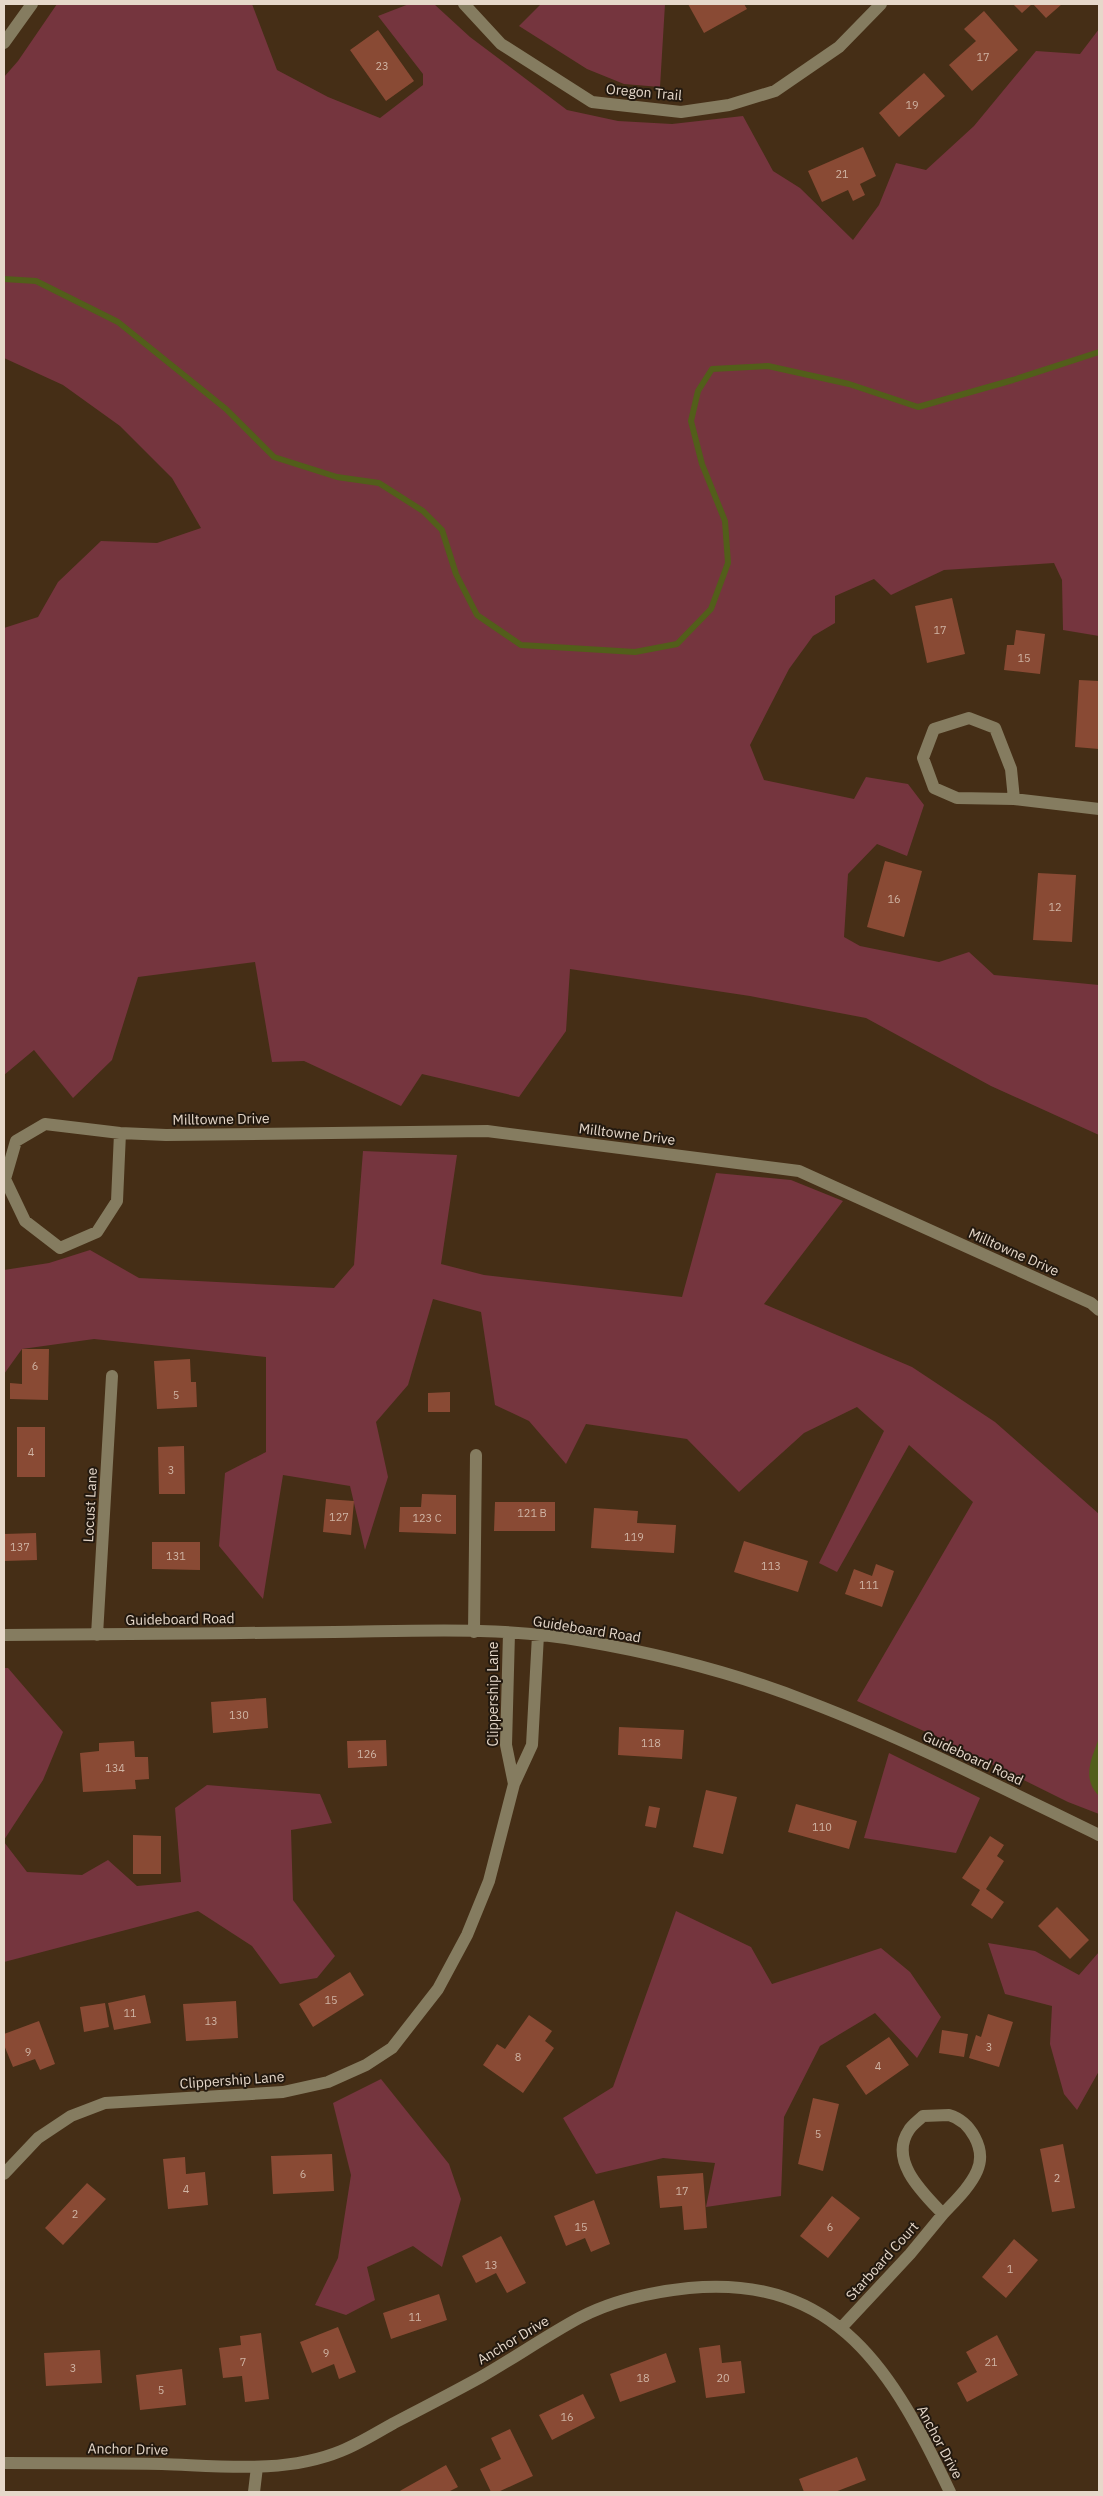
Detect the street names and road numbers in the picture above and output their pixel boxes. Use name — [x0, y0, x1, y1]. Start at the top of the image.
street label: Oregon Trail — [605, 80, 683, 104]
street label: Milltowne Drive — [172, 1109, 270, 1129]
street label: Milltowne Drive — [578, 1119, 677, 1149]
street label: Milltowne Drive — [966, 1224, 1062, 1280]
street label: Locust Lane — [79, 1467, 101, 1543]
street label: Guideboard Road — [125, 1609, 235, 1629]
street label: Guideboard Road — [532, 1612, 642, 1646]
street label: Clippership Lane — [484, 1641, 502, 1746]
street label: Guideboard Road — [920, 1727, 1026, 1789]
street label: Clippership Lane — [179, 2067, 285, 2093]
street label: Starboard Court — [842, 2218, 922, 2304]
street label: Anchor Drive — [474, 2311, 552, 2368]
street label: Anchor Drive — [913, 2402, 967, 2482]
street label: Anchor Drive — [87, 2439, 169, 2459]

